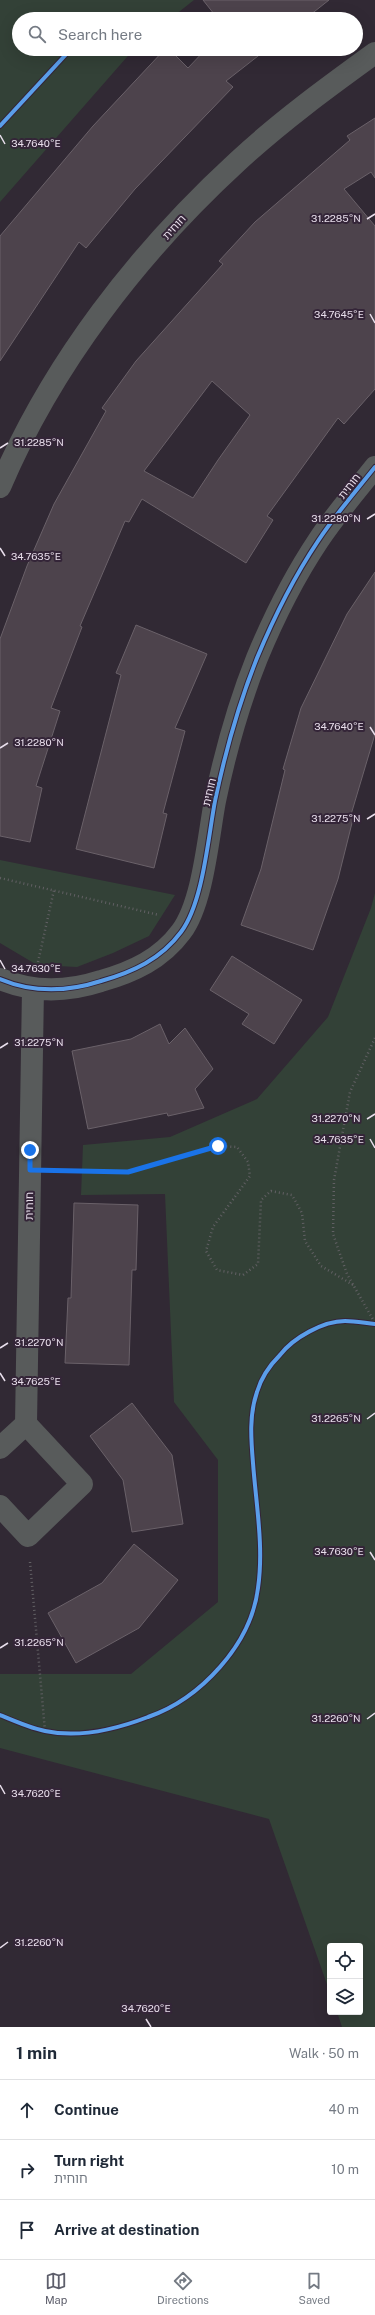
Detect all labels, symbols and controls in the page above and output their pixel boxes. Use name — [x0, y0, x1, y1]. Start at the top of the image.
search box — [12, 12, 363, 56]
icon: search — [26, 23, 48, 45]
text: Search here — [58, 26, 142, 43]
text: 34.7640°E — [11, 137, 61, 149]
street label: חוחית — [160, 212, 188, 242]
text: 31.2285°N — [311, 212, 361, 224]
text: 34.7645°E — [314, 308, 364, 320]
text: 31.2285°N — [14, 436, 64, 448]
street label: חוחית — [336, 471, 362, 501]
text: 31.2280°N — [311, 512, 361, 524]
text: 34.7635°E — [11, 550, 61, 562]
text: 34.7640°E — [314, 720, 364, 732]
text: 31.2280°N — [14, 736, 64, 748]
street label: חוחית — [200, 777, 218, 807]
text: 31.2275°N — [311, 812, 361, 824]
text: 34.7630°E — [11, 962, 61, 974]
text: 31.2275°N — [14, 1036, 64, 1048]
text: 31.2270°N — [312, 1112, 360, 1124]
text: 34.7635°E — [314, 1133, 364, 1145]
route start — [209, 1137, 227, 1155]
route end — [21, 1141, 39, 1159]
street label: חוחית — [23, 1192, 35, 1220]
text: 31.2270°N — [15, 1336, 63, 1348]
text: 34.7625°E — [11, 1375, 61, 1387]
text: 31.2265°N — [311, 1412, 361, 1424]
text: 34.7630°E — [314, 1545, 364, 1557]
text: 31.2265°N — [14, 1636, 64, 1648]
text: 31.2260°N — [311, 1712, 361, 1724]
text: 34.7620°E — [11, 1787, 61, 1799]
text: 31.2260°N — [14, 1936, 64, 1948]
map controls — [327, 1943, 363, 2015]
button: locate — [327, 1943, 363, 1979]
button: layers — [327, 1979, 363, 2015]
text: 34.7620°E — [121, 2002, 171, 2014]
text: 1 min — [16, 2043, 57, 2063]
text: Walk · 50 m — [289, 2046, 359, 2061]
icon: ahead — [16, 2099, 38, 2121]
text: Continue — [54, 2101, 119, 2118]
text: 40 m — [328, 2102, 359, 2117]
text: Turn right — [54, 2152, 124, 2169]
icon: right — [16, 2159, 38, 2181]
text: 10 m — [331, 2162, 359, 2177]
text: חוחית — [54, 2171, 88, 2186]
icon: arrive — [16, 2219, 38, 2241]
text: Arrive at destination — [54, 2221, 199, 2238]
tab: Map — [45, 2270, 67, 2306]
tab: Directions — [157, 2270, 209, 2306]
tab: Saved — [299, 2270, 330, 2306]

